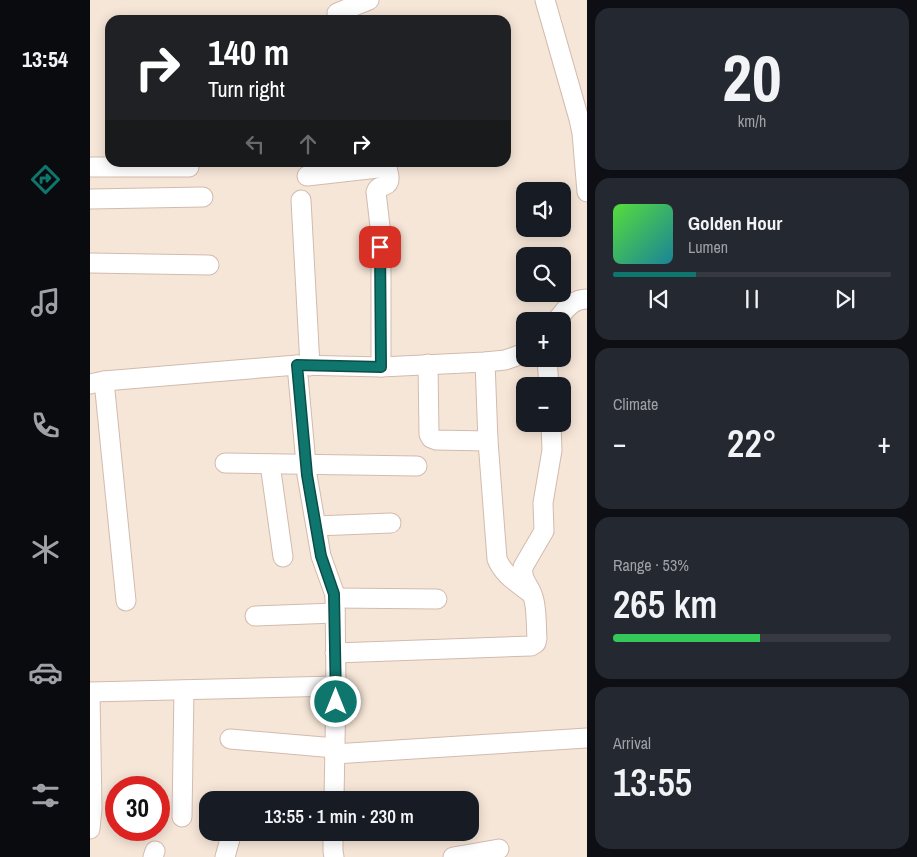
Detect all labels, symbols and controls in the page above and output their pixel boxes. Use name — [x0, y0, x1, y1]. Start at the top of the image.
text: 140 m — [208, 29, 289, 76]
text: 20 — [722, 34, 782, 121]
icon: right — [125, 35, 190, 100]
text: 13:54 — [22, 44, 68, 74]
text: Turn right — [208, 74, 285, 104]
text: km/h — [738, 110, 766, 132]
icon: left — [241, 130, 269, 158]
icon: ahead — [294, 130, 322, 158]
icon: right — [347, 130, 375, 158]
icon: directions — [28, 162, 63, 197]
map controls — [516, 182, 571, 432]
button: sound — [516, 182, 571, 237]
text: Golden Hour — [688, 210, 782, 236]
pin — [359, 226, 401, 268]
icon: arrive — [366, 233, 394, 261]
text: Lumen — [688, 236, 728, 258]
button: search — [516, 247, 571, 302]
icon: music — [28, 285, 63, 320]
icon: previous — [645, 285, 673, 313]
icon: pause — [738, 285, 766, 313]
icon: next — [831, 285, 859, 313]
button: + — [516, 312, 571, 367]
button: − — [516, 377, 571, 432]
text: Climate — [613, 393, 658, 415]
icon: phone — [28, 408, 63, 443]
text: 22° — [727, 418, 777, 469]
text: − — [613, 424, 626, 462]
text: + — [878, 424, 891, 462]
icon: climate — [28, 532, 63, 567]
text: Range · 53% — [613, 554, 689, 576]
text: 265 km — [613, 579, 717, 630]
icon: car — [28, 655, 63, 690]
position arrow — [309, 675, 361, 727]
text: Arrival — [613, 732, 651, 754]
text: 13:55 — [613, 757, 692, 808]
speed limit sign: 30 — [105, 776, 170, 841]
icon: filters — [28, 778, 63, 813]
text: 13:55 · 1 min · 230 m — [264, 803, 414, 829]

